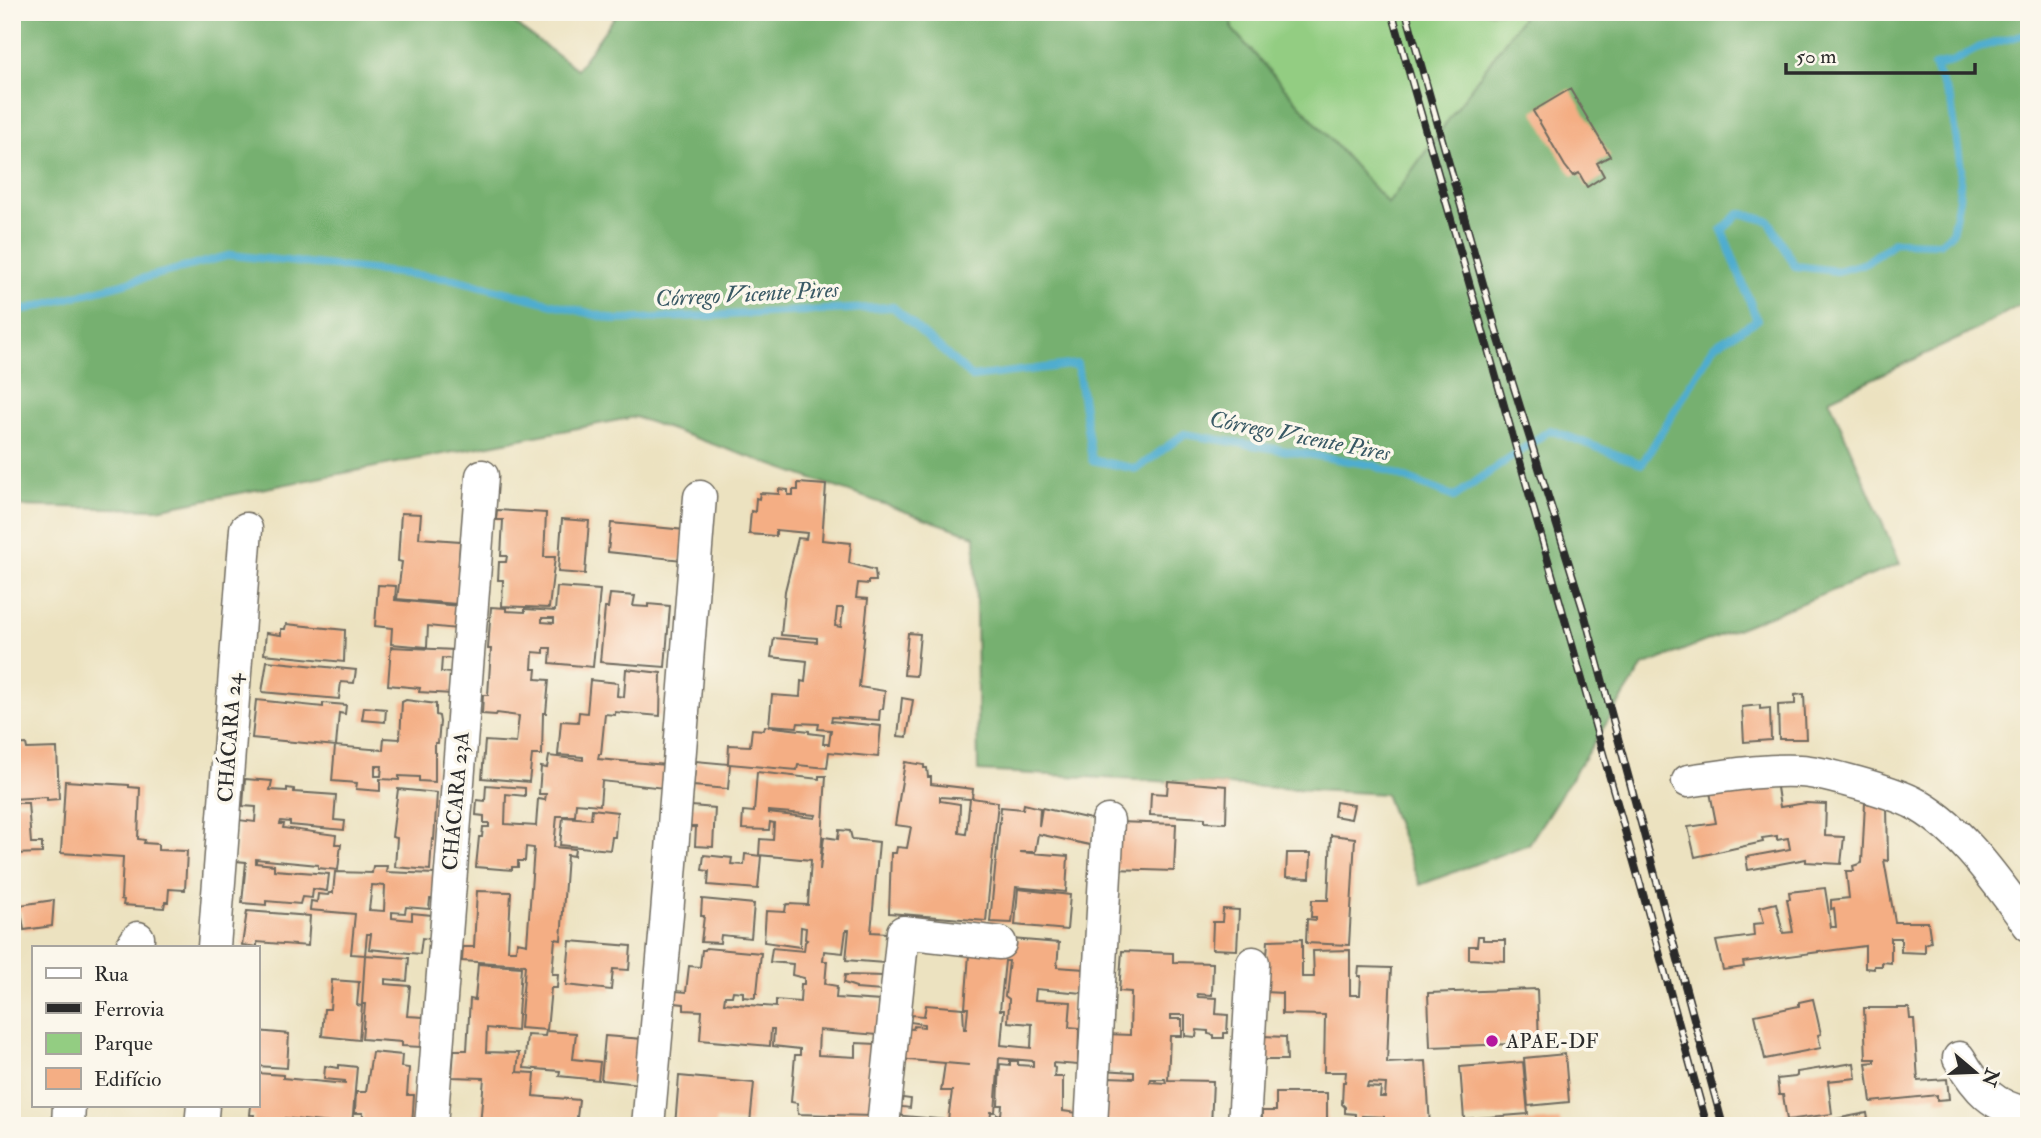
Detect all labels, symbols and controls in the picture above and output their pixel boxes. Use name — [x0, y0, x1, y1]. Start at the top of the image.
scale bar — [1786, 32, 1974, 76]
text: 50 m — [1796, 43, 1837, 70]
water label: Córrego Vicente Pires — [655, 275, 840, 313]
water label: Córrego Vicente Pires — [1207, 404, 1393, 468]
street label: CHÁCARA 24 — [212, 671, 248, 803]
street label: CHÁCARA 23A — [436, 730, 476, 872]
legend — [32, 946, 259, 1106]
text: Rua — [94, 961, 129, 988]
text: Ferrovia — [94, 996, 165, 1023]
place label: APAE-DF — [1505, 1028, 1598, 1055]
text: Parque — [94, 1030, 153, 1057]
marker: APAE-DF — [1484, 1033, 1500, 1049]
north arrow — [1940, 1036, 2010, 1106]
text: N — [1976, 1064, 2005, 1090]
text: Edifício — [94, 1066, 161, 1093]

